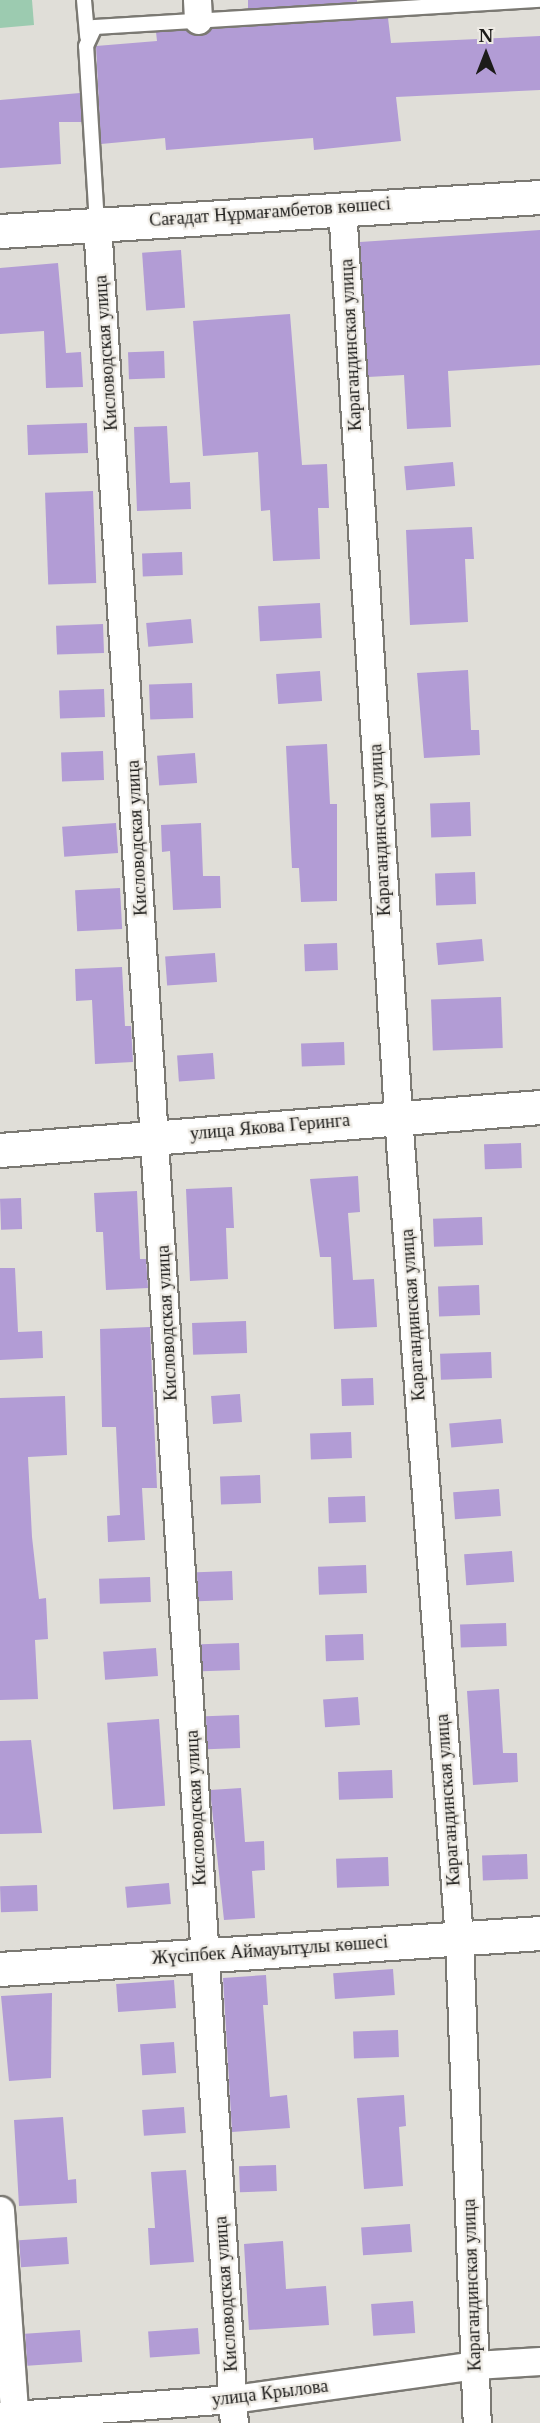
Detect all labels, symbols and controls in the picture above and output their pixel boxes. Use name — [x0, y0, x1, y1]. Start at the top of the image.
north arrow — [456, 24, 516, 84]
text: N — [478, 26, 494, 46]
street label: Сағадат Нұрмағамбетов көшесі — [149, 193, 391, 231]
street label: Карагандинская улица — [336, 258, 366, 432]
street label: Кисловодская улица — [90, 274, 122, 432]
street label: Карагандинская улица — [365, 743, 395, 917]
street label: Кисловодская улица — [122, 760, 152, 916]
street label: улица Якова Геринга — [189, 1109, 351, 1145]
street label: Карагандинская улица — [396, 1228, 430, 1402]
street label: Кисловодская улица — [152, 1245, 182, 1401]
street label: Карагандинская улица — [431, 1713, 465, 1887]
street label: Кисловодская улица — [181, 1730, 211, 1886]
street label: Жүсіпбек Аймауытұлы көшесі — [151, 1931, 389, 1969]
street label: Карагандинская улица — [458, 2198, 486, 2372]
street label: Кисловодская улица — [210, 2215, 242, 2373]
street label: улица Крылова — [211, 2375, 329, 2411]

